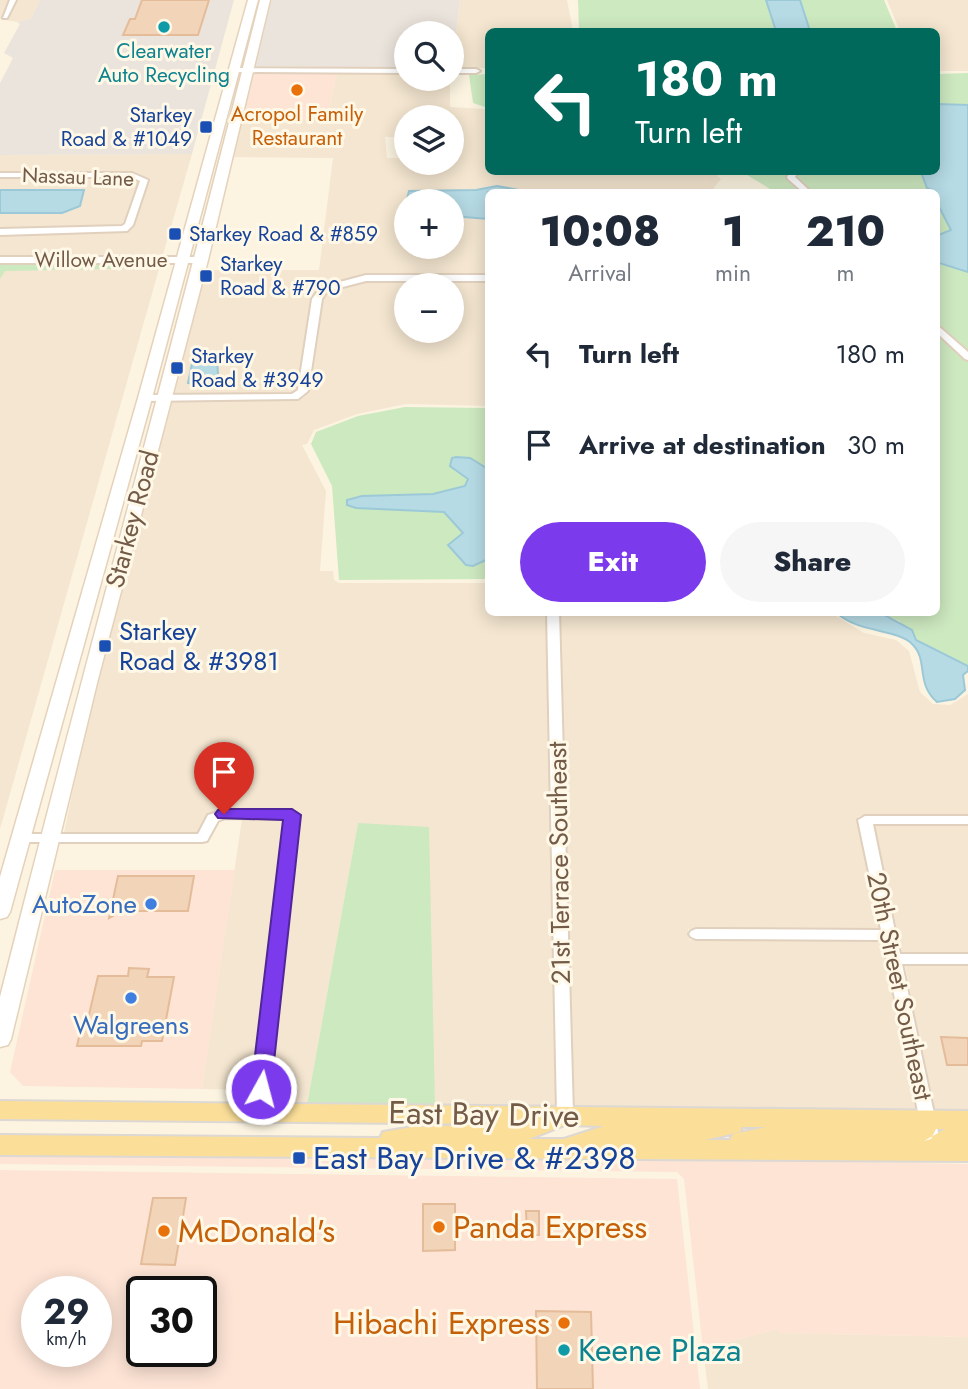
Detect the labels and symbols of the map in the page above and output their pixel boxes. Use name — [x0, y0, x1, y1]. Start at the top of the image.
marker: Clearwater Auto Recycling — [156, 19, 172, 35]
place label: Clearwater Auto Recycling — [98, 36, 230, 90]
marker: Acropol Family Restaurant — [289, 82, 305, 98]
place label: Acropol Family Restaurant — [231, 99, 364, 153]
place label: Starkey Road & #1049 — [61, 100, 193, 154]
marker: Starkey Road & #1049 — [198, 119, 214, 135]
street label: Nassau Lane — [21, 160, 135, 194]
place label: Starkey Road & #859 — [189, 219, 378, 249]
marker: Starkey Road & #859 — [167, 226, 183, 242]
street label: Willow Avenue — [34, 245, 168, 275]
place label: Starkey Road & #790 — [220, 249, 341, 303]
marker: Starkey Road & #790 — [198, 268, 214, 284]
place label: Starkey Road & #3949 — [191, 341, 324, 395]
marker: Starkey Road & #3949 — [169, 360, 185, 376]
street label: Starkey Road — [95, 446, 169, 592]
place label: Starkey Road & #3981 — [119, 612, 279, 680]
marker: Starkey Road & #3981 — [97, 638, 113, 654]
street label: 21st Terrace Southeast — [538, 741, 580, 985]
pin — [194, 742, 254, 814]
street label: 20th Street Southeast — [857, 868, 943, 1104]
place label: AutoZone — [32, 885, 137, 923]
marker: AutoZone — [143, 896, 159, 912]
marker: Walgreens — [123, 990, 139, 1006]
place label: Walgreens — [73, 1006, 189, 1044]
position arrow — [224, 1052, 298, 1126]
street label: East Bay Drive — [388, 1089, 580, 1139]
place label: East Bay Drive & #2398 — [313, 1135, 636, 1181]
marker: East Bay Drive & #2398 — [291, 1150, 307, 1166]
place label: Panda Express — [453, 1204, 647, 1250]
place label: McDonald's — [178, 1208, 335, 1254]
marker: Panda Express — [431, 1219, 447, 1235]
marker: McDonald's — [156, 1223, 172, 1239]
speed limit sign: 30 — [126, 1276, 217, 1367]
place label: Hibachi Express — [333, 1300, 550, 1346]
marker: Hibachi Express — [556, 1315, 572, 1331]
place label: Keene Plaza — [578, 1327, 741, 1373]
marker: Keene Plaza — [556, 1342, 572, 1358]

